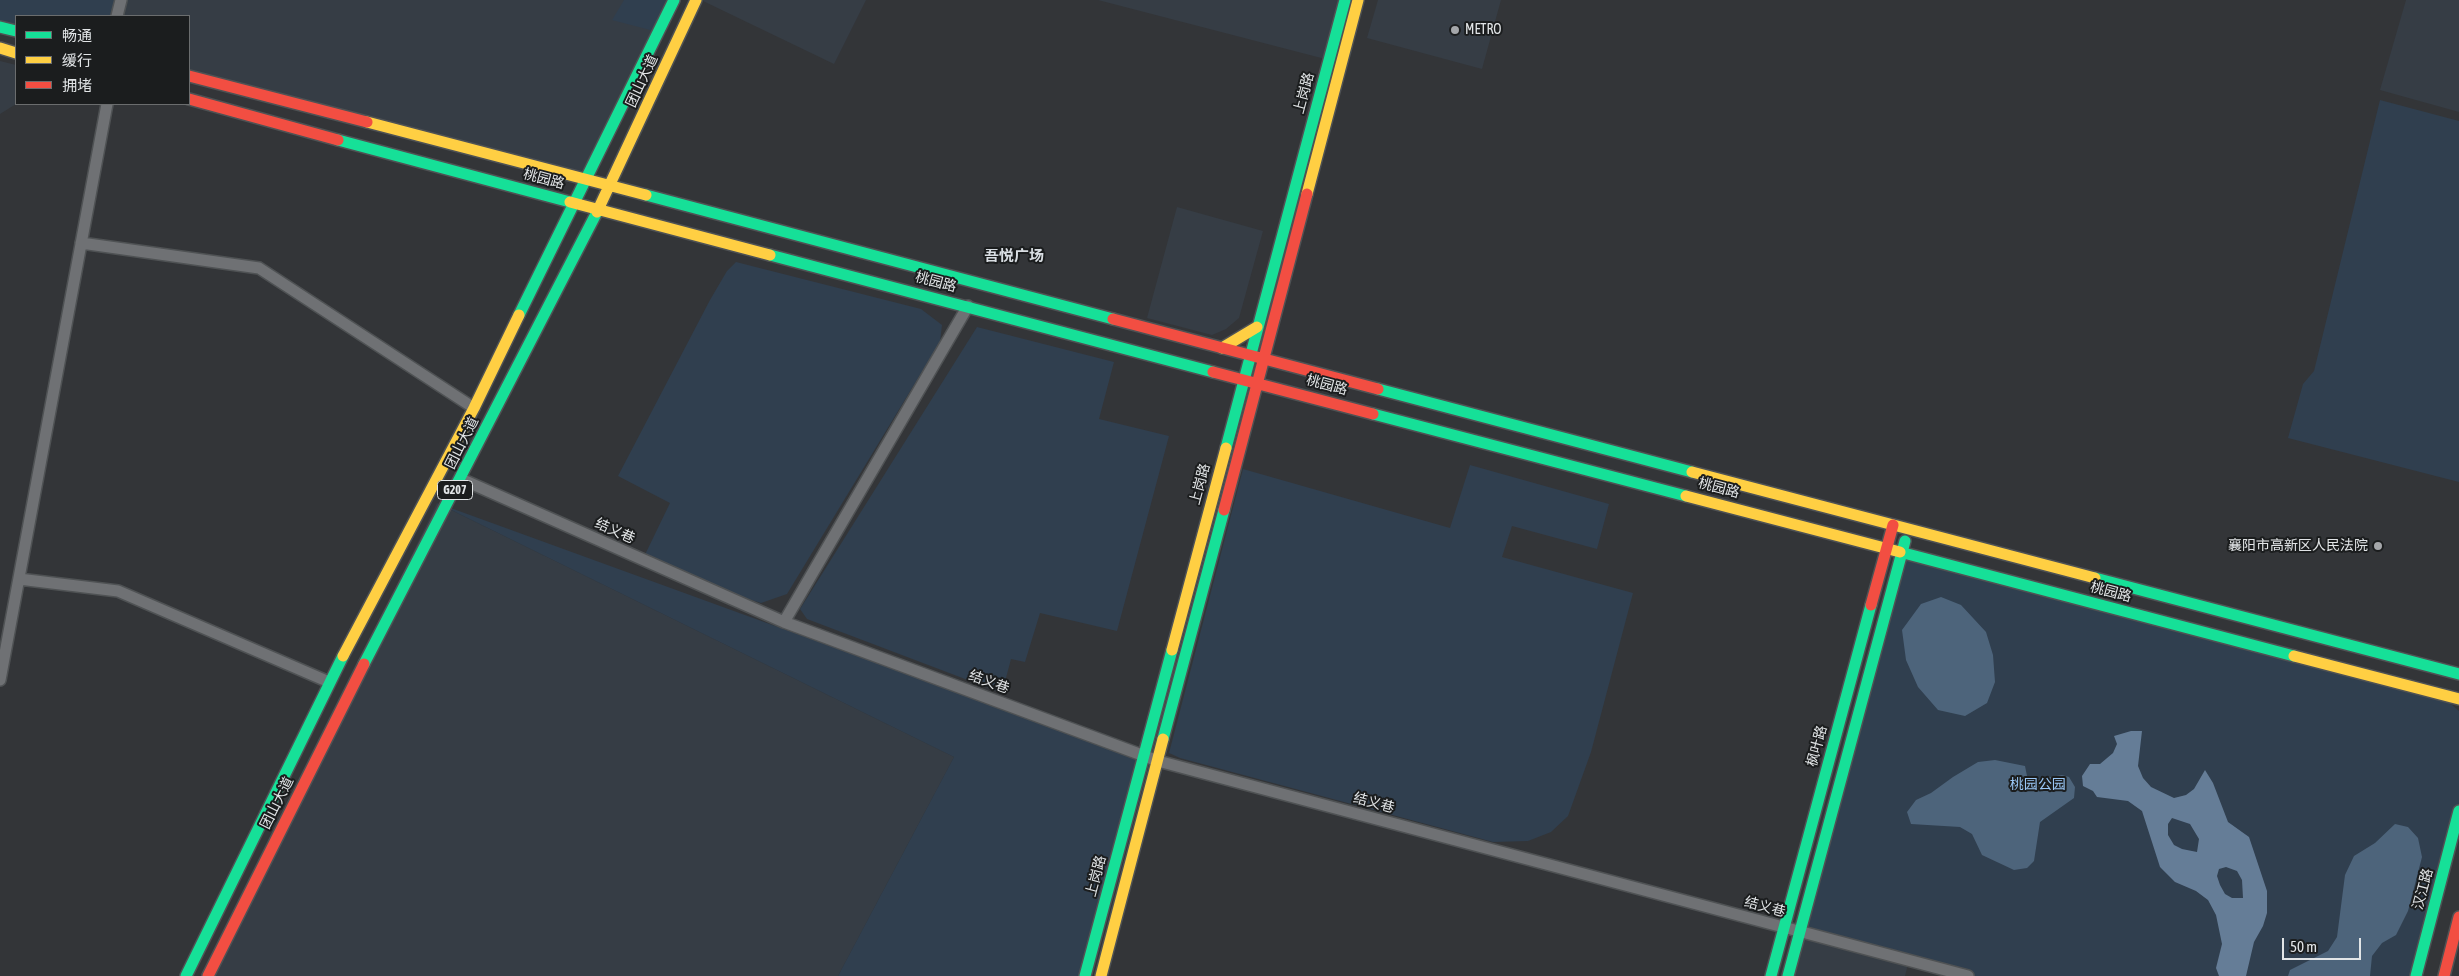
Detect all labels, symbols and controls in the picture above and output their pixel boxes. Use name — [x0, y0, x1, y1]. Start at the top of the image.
legend — [15, 15, 190, 105]
place label: METRO — [1465, 22, 1502, 38]
marker: METRO — [1449, 24, 1461, 36]
text: 畅通 — [62, 27, 92, 44]
text: 缓行 — [62, 52, 92, 69]
street label: 团山大道 — [623, 52, 661, 110]
street label: 上岗路 — [1290, 71, 1318, 115]
text: 拥堵 — [62, 77, 92, 94]
street label: 桃园路 — [522, 165, 566, 193]
district label: 吾悦广场 — [984, 247, 1044, 265]
street label: 桃园路 — [914, 268, 958, 296]
street label: 桃园路 — [1305, 371, 1349, 399]
street label: 团山大道 — [442, 414, 482, 472]
street label: 上岗路 — [1186, 462, 1214, 506]
street label: 桃园路 — [1697, 474, 1741, 502]
road number: G207 — [438, 480, 472, 500]
street label: 结义巷 — [592, 515, 638, 547]
place label: 襄阳市高新区人民法院 — [2228, 538, 2368, 554]
marker: 襄阳市高新区人民法院 — [2372, 540, 2384, 552]
street label: 桃园路 — [2089, 578, 2133, 606]
street label: 结义巷 — [966, 667, 1012, 697]
street label: 枫叶路 — [1803, 724, 1831, 768]
street label: 团山大道 — [257, 774, 297, 832]
park label: 桃园公园 — [2010, 777, 2066, 793]
street label: 结义巷 — [1352, 789, 1396, 817]
street label: 上岗路 — [1082, 854, 1110, 898]
street label: 汉江路 — [2409, 867, 2437, 911]
street label: 结义巷 — [1743, 893, 1787, 921]
scale bar — [2284, 928, 2363, 960]
text: 50 m — [2290, 938, 2317, 955]

